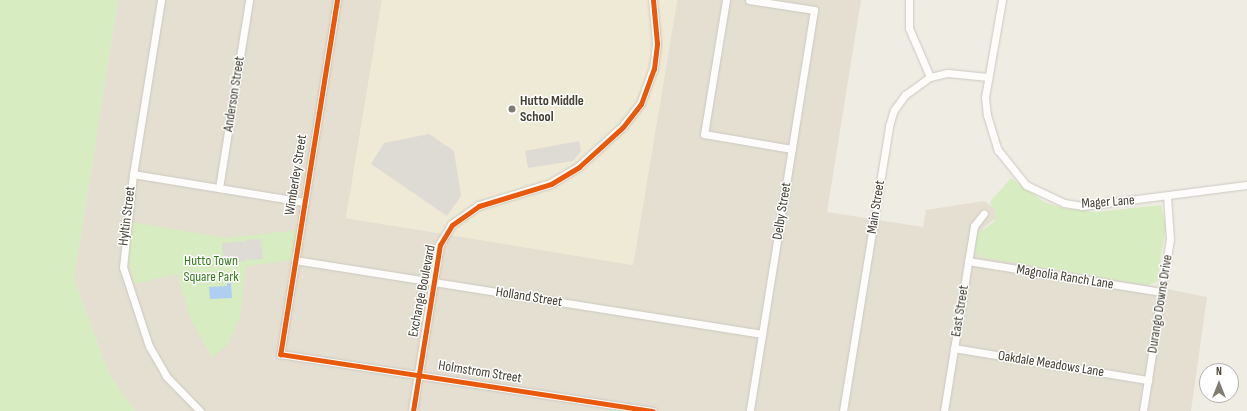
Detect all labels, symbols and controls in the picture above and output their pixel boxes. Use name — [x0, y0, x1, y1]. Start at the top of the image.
street label: Anderson Street — [220, 55, 248, 133]
place label: Hutto Middle School — [520, 93, 584, 126]
marker: Hutto Middle School — [507, 104, 517, 114]
street label: Wimberley Street — [281, 133, 311, 217]
street label: Main Street — [863, 179, 889, 235]
street label: Delby Street — [769, 181, 795, 241]
street label: Hyltin Street — [115, 185, 139, 247]
street label: Mager Lane — [1081, 192, 1135, 212]
street label: Exchange Boulevard — [405, 244, 439, 338]
park label: Hutto Town Square Park — [183, 253, 239, 286]
street label: Durango Downs Drive — [1144, 253, 1176, 355]
street label: Magnolia Ranch Lane — [1015, 261, 1115, 293]
street label: Holland Street — [495, 283, 563, 311]
street label: East Street — [948, 284, 972, 338]
street label: Oakdale Meadows Lane — [997, 347, 1105, 381]
street label: Holmstrom Street — [437, 357, 523, 387]
north arrow — [1199, 363, 1239, 403]
text: N — [1216, 365, 1222, 378]

